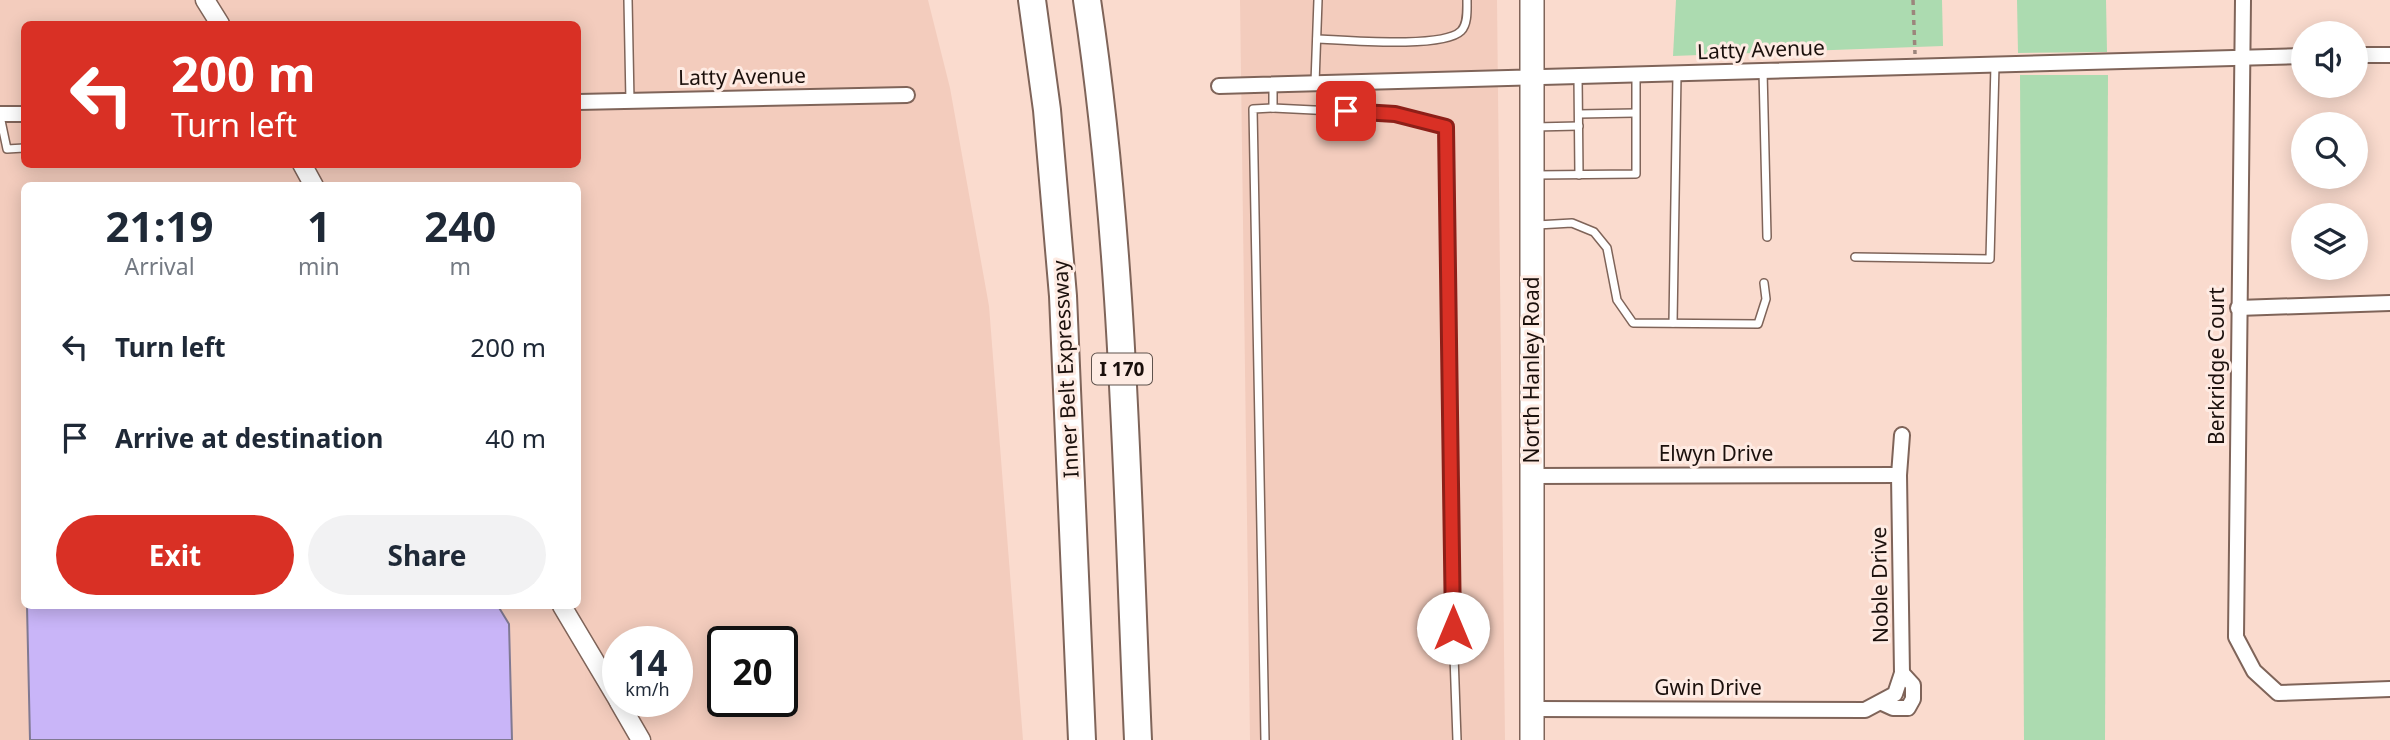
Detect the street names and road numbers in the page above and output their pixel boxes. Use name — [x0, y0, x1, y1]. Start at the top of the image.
street label: Latty Avenue — [1697, 33, 1825, 65]
street label: Latty Avenue — [678, 61, 806, 91]
street label: Inner Belt Expressway — [1045, 259, 1085, 479]
street label: North Hanley Road — [1517, 276, 1545, 464]
street label: Berkridge Court — [2202, 287, 2230, 445]
road number: I 170 — [1092, 354, 1152, 384]
street label: Elwyn Drive — [1659, 439, 1773, 467]
street label: Noble Drive — [1864, 527, 1894, 643]
street label: Gwin Drive — [1654, 673, 1762, 701]

